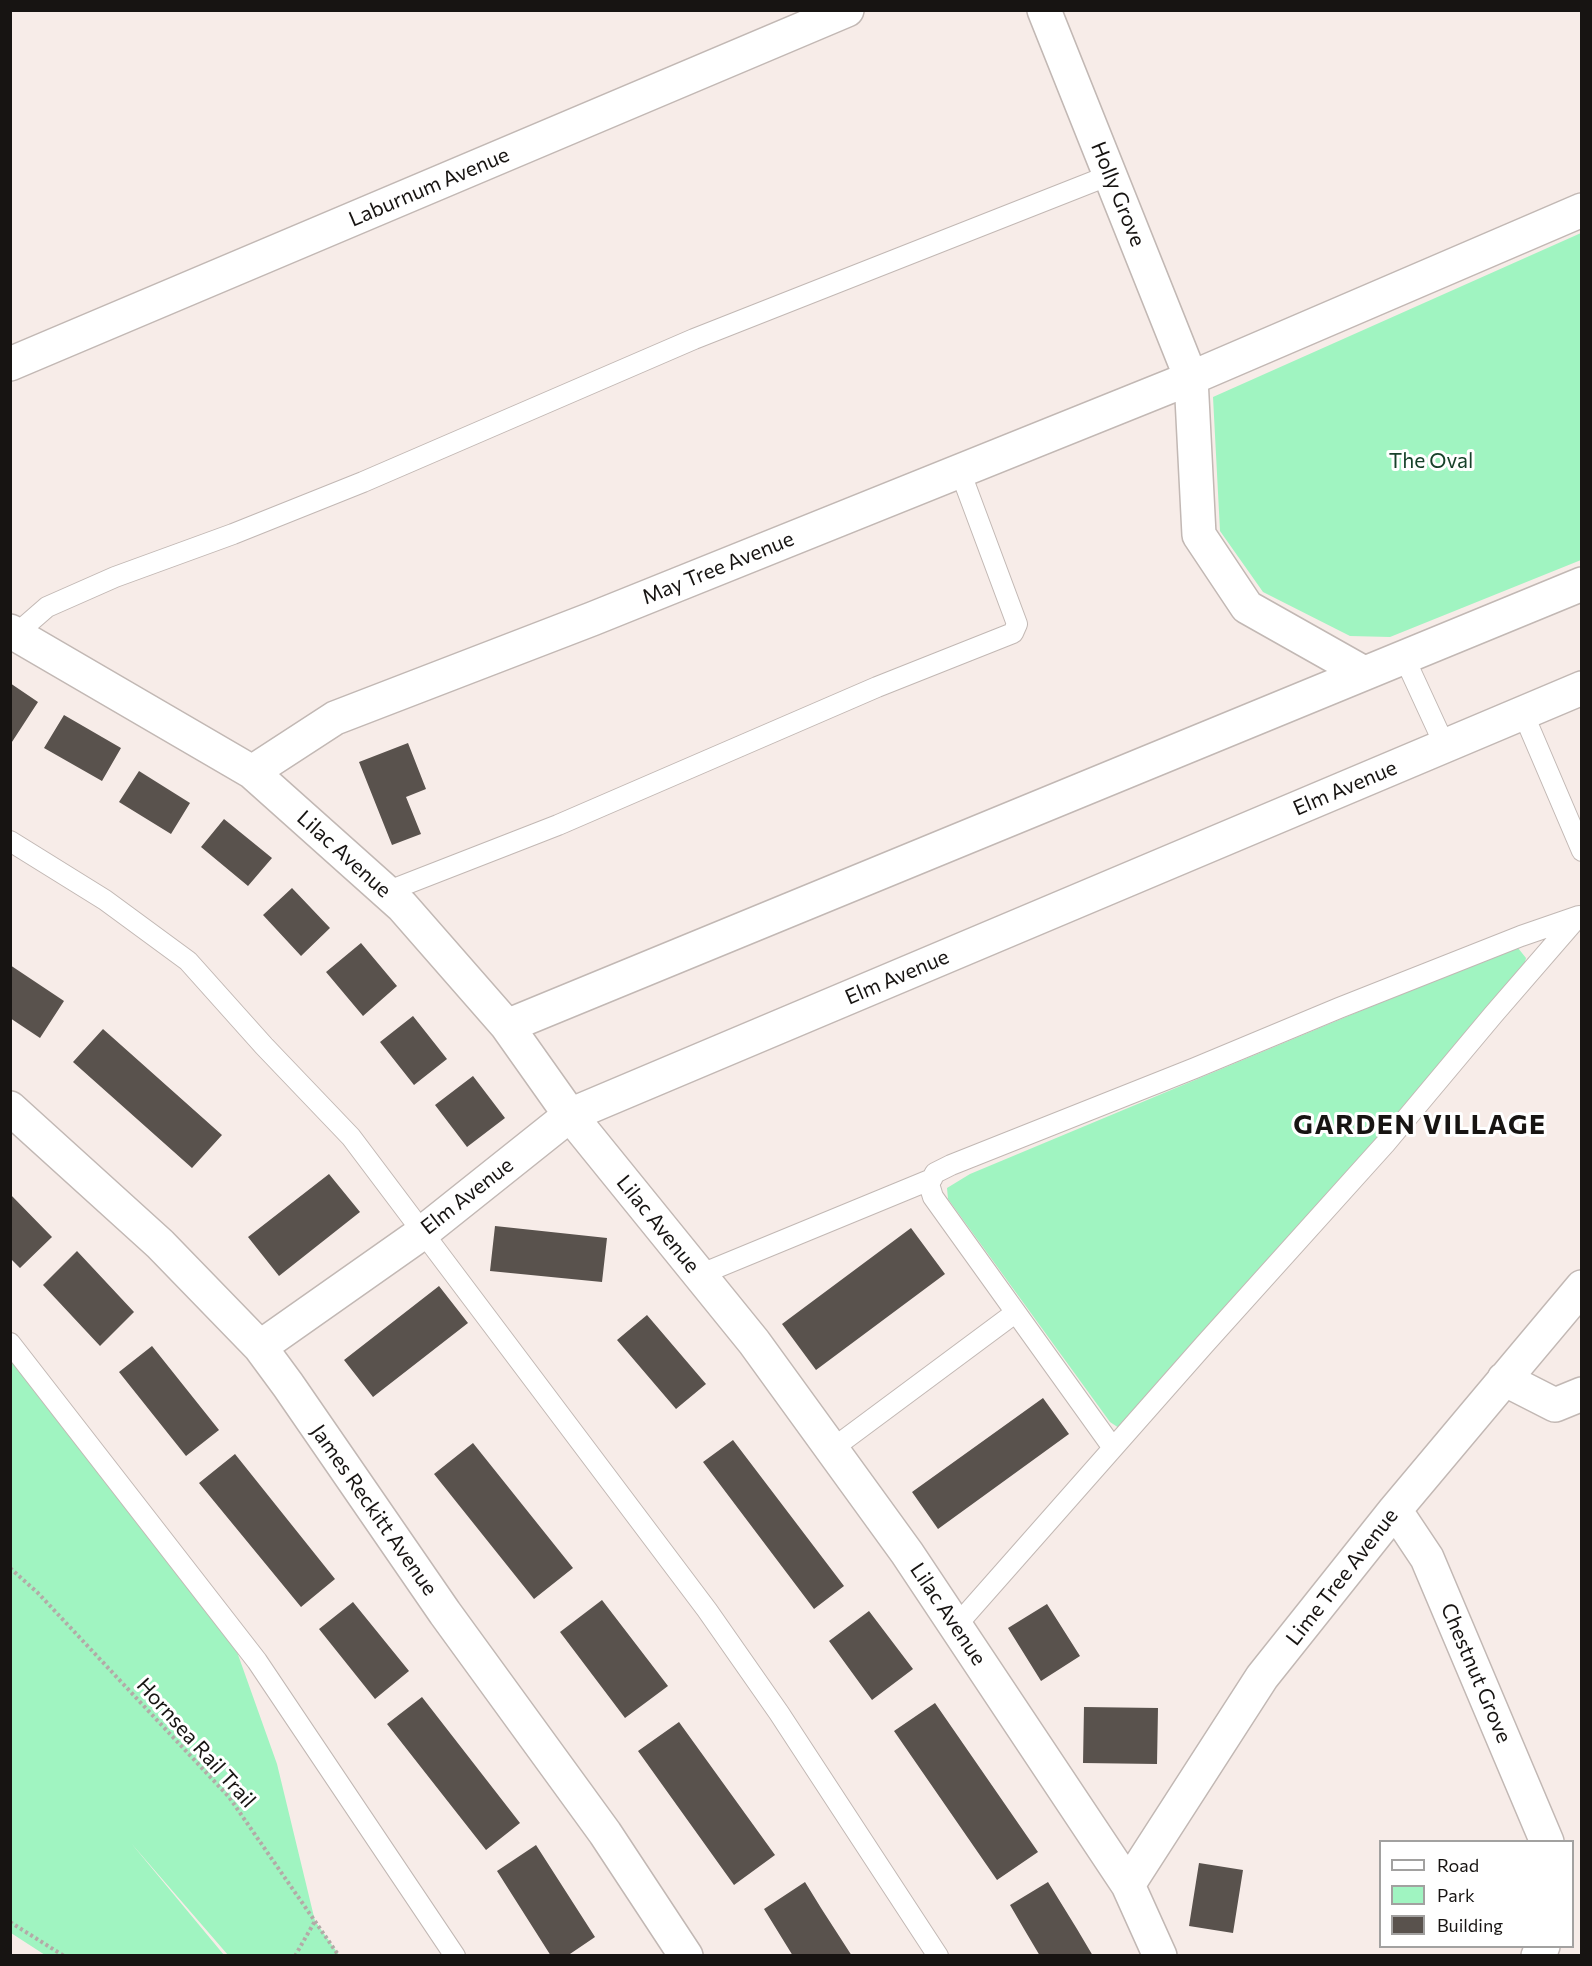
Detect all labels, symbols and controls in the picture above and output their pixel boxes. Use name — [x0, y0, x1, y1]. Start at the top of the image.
street label: Holly Grove — [1086, 138, 1150, 250]
street label: Laburnum Avenue — [345, 142, 513, 232]
park label: The Oval — [1389, 448, 1473, 474]
street label: May Tree Avenue — [638, 526, 798, 610]
street label: Elm Avenue — [1289, 755, 1401, 821]
street label: Lilac Avenue — [292, 805, 396, 903]
street label: Elm Avenue — [841, 944, 953, 1010]
district label: GARDEN VILLAGE — [1293, 1109, 1547, 1141]
street label: Elm Avenue — [416, 1152, 518, 1240]
street label: Lilac Avenue — [611, 1170, 705, 1278]
street label: James Reckitt Avenue — [305, 1420, 443, 1600]
street label: Lime Tree Avenue — [1281, 1504, 1403, 1650]
street label: Lilac Avenue — [905, 1558, 991, 1670]
street label: Chestnut Grove — [1435, 1599, 1517, 1747]
street label: Hornsea Rail Trail — [131, 1673, 261, 1813]
legend — [1379, 1840, 1574, 1948]
text: Road — [1437, 1854, 1479, 1876]
text: Park — [1437, 1884, 1475, 1906]
text: Building — [1437, 1914, 1503, 1936]

